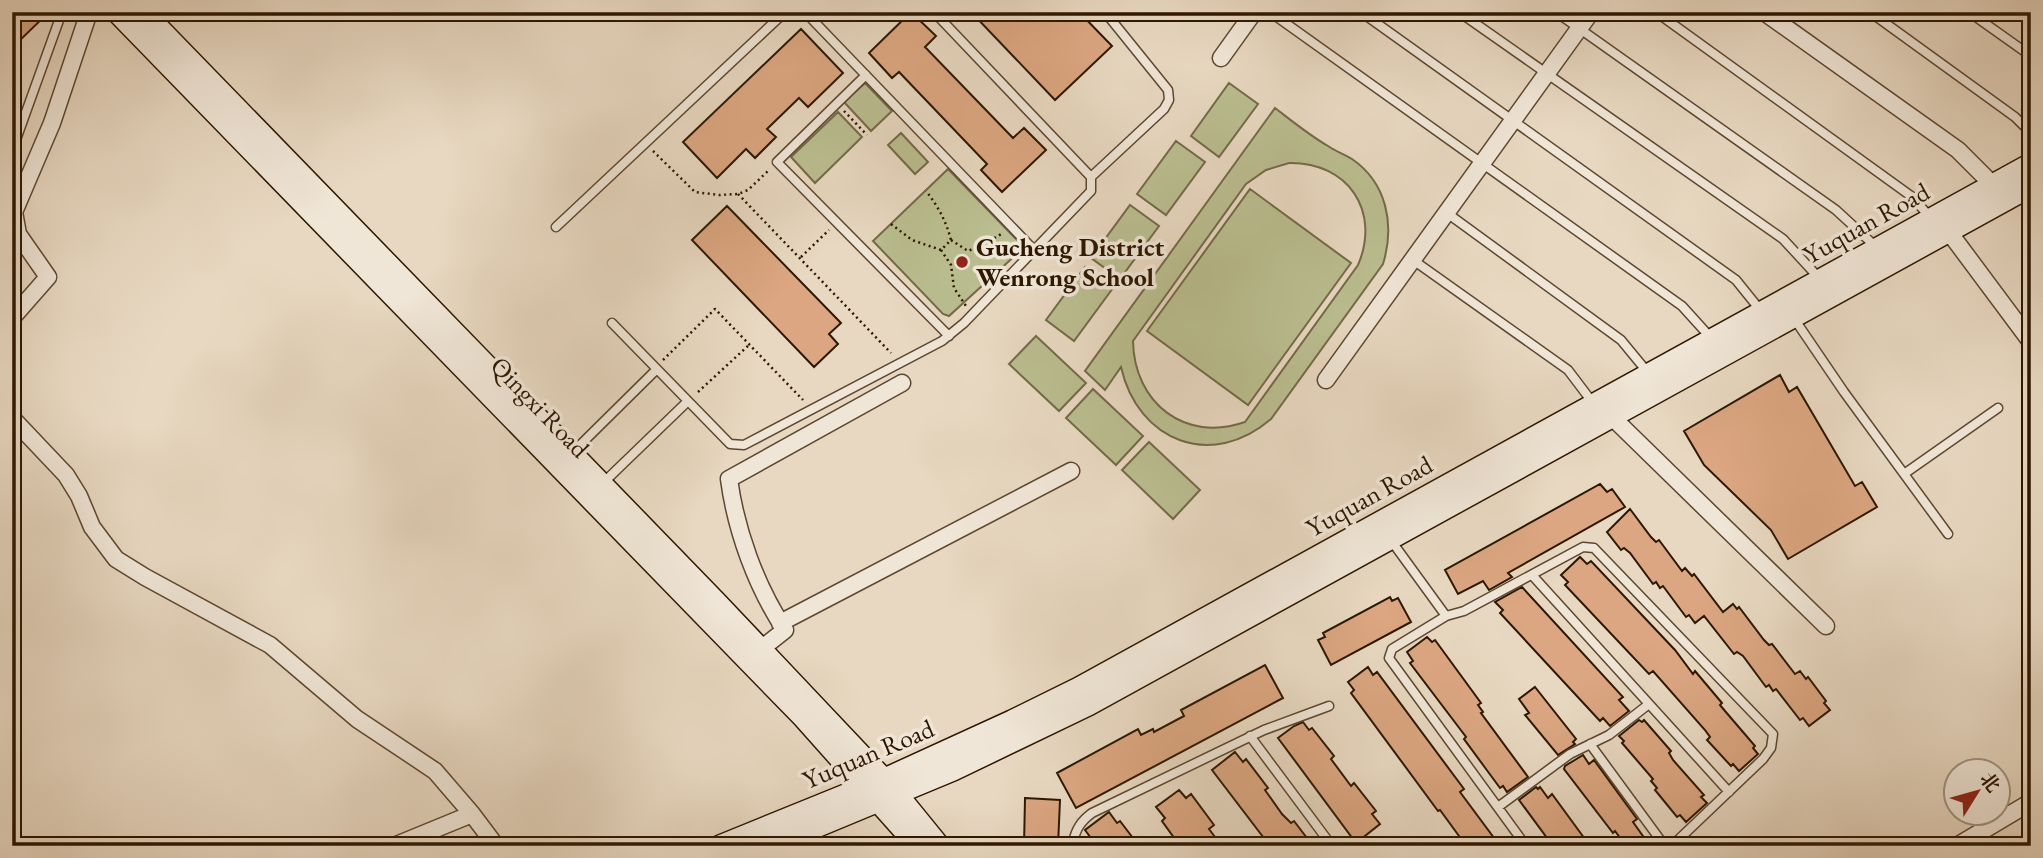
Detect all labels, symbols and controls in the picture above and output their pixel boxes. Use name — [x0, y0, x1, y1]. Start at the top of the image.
street label: Yuquan Road — [1797, 174, 1936, 272]
place label: Gucheng District Wenrong School — [976, 230, 1165, 294]
marker: Gucheng District Wenrong School — [954, 254, 970, 270]
street label: Qingxi Road — [483, 349, 597, 466]
street label: Yuquan Road — [1300, 447, 1439, 545]
street label: Yuquan Road — [797, 711, 940, 797]
north arrow — [1941, 756, 2011, 826]
text: 北 — [1974, 767, 2006, 797]

